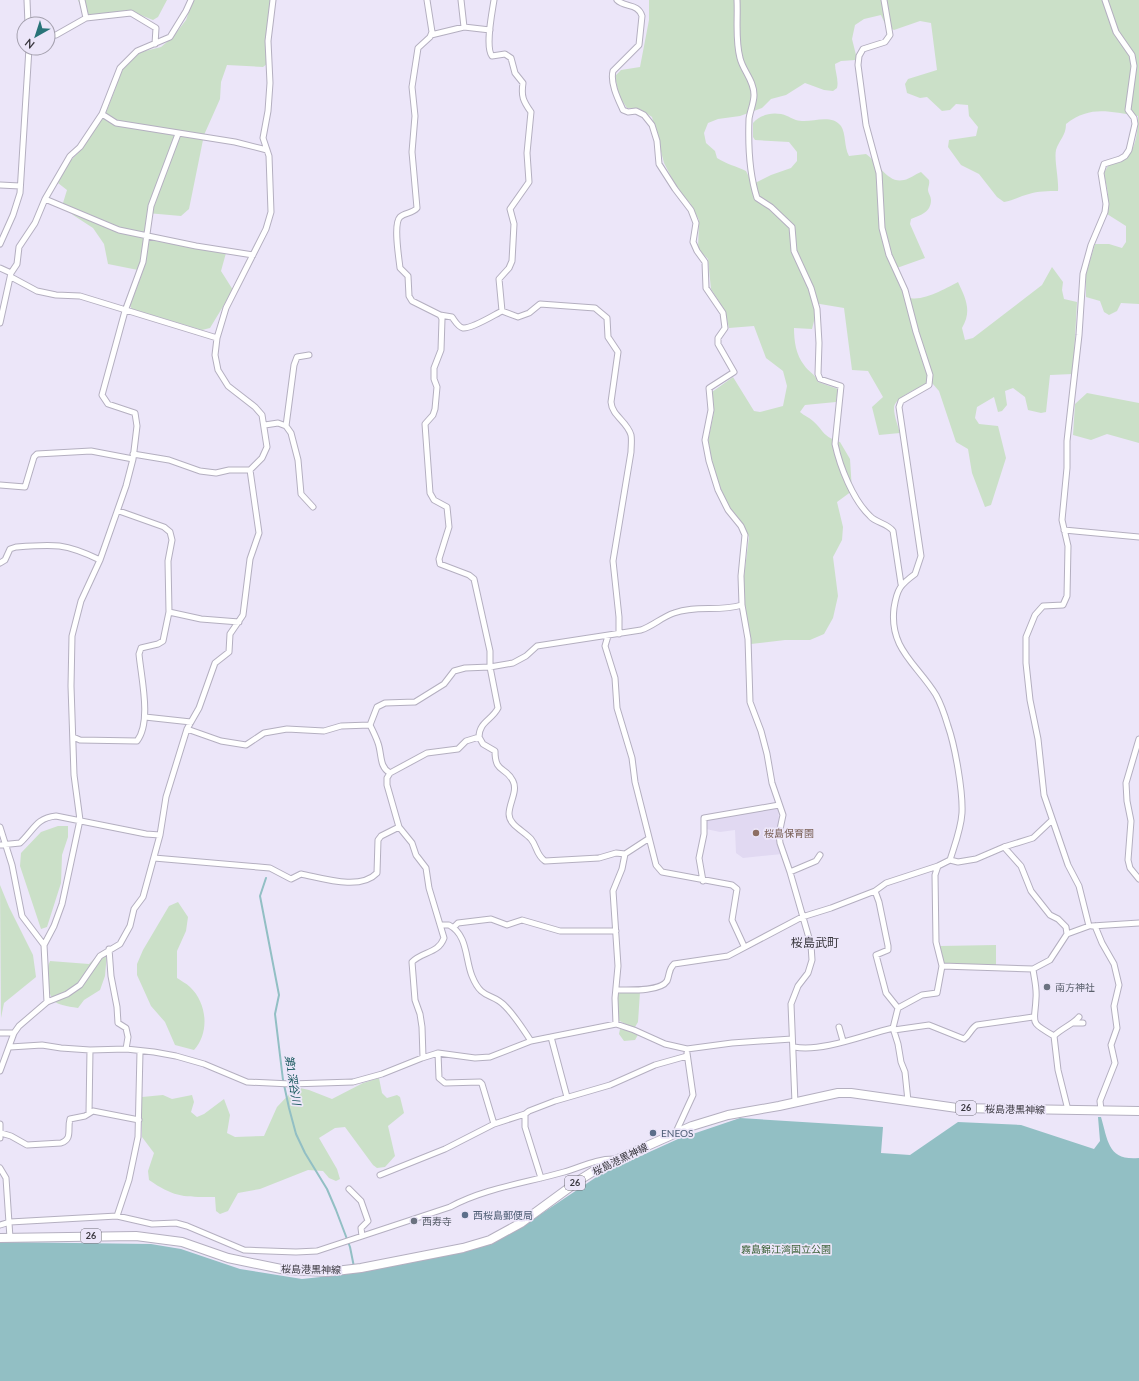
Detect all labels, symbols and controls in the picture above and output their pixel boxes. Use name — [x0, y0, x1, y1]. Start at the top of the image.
north arrow — [16, 16, 56, 56]
text: N — [22, 36, 37, 52]
place label: 桜島保育園 — [764, 827, 814, 839]
marker: 桜島保育園 — [751, 828, 761, 838]
district label: 桜島武町 — [791, 935, 839, 950]
place label: 南方神社 — [1055, 981, 1095, 993]
marker: 南方神社 — [1042, 982, 1052, 992]
water label: 第1深谷川 — [283, 1054, 304, 1107]
road number: 26 — [956, 1101, 976, 1115]
street label: 桜島港黒神線 — [985, 1102, 1045, 1116]
place label: ENEOS — [661, 1127, 693, 1139]
marker: ENEOS — [648, 1128, 658, 1138]
street label: 桜島港黒神線 — [590, 1140, 650, 1178]
road number: 26 — [565, 1176, 585, 1190]
place label: 西桜島郵便局 — [473, 1209, 533, 1221]
marker: 西桜島郵便局 — [460, 1210, 470, 1220]
place label: 西寿寺 — [422, 1215, 452, 1227]
marker: 西寿寺 — [409, 1216, 419, 1226]
road number: 26 — [81, 1229, 101, 1243]
park label: 霧島錦江湾国立公園 — [741, 1243, 831, 1255]
street label: 桜島港黒神線 — [281, 1262, 341, 1276]

